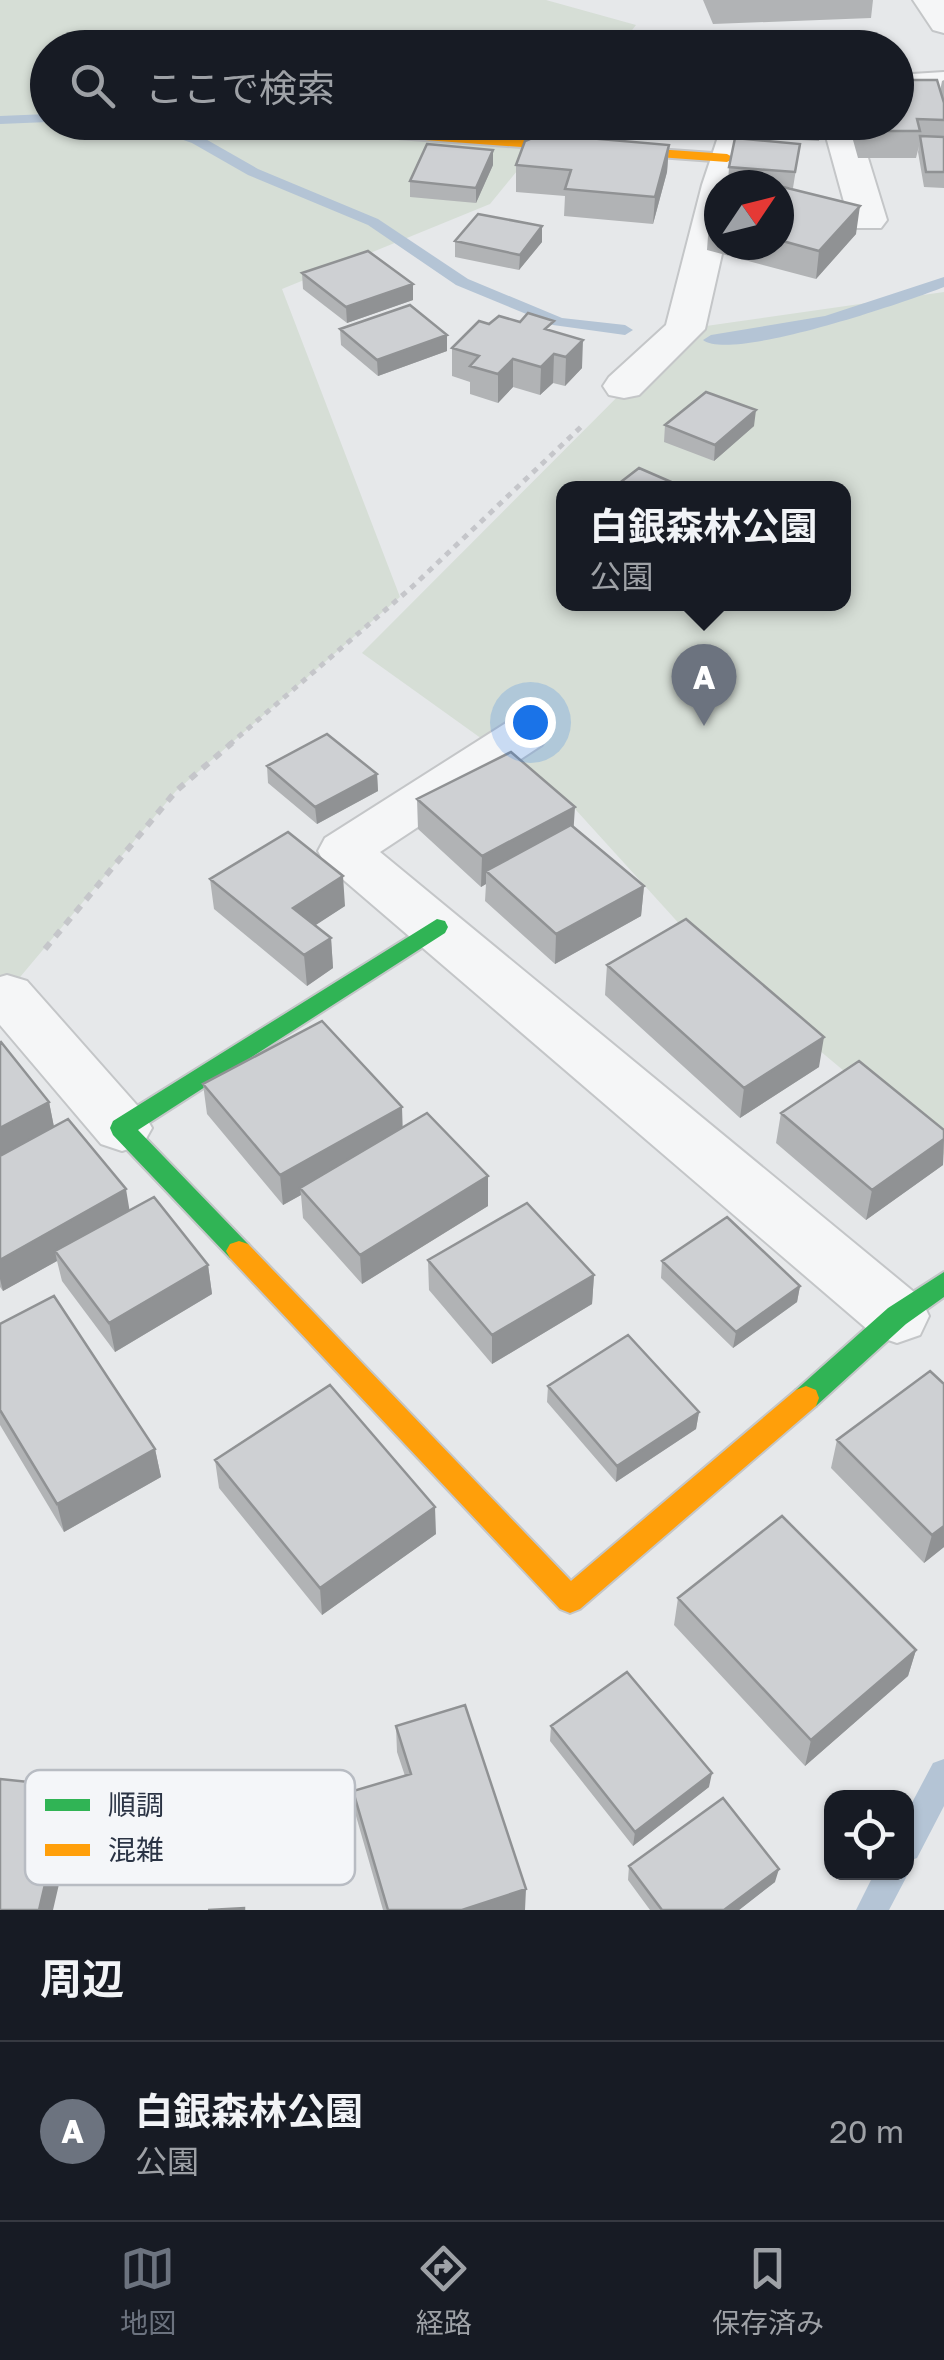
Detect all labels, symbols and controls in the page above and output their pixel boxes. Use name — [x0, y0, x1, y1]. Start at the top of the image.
search box — [30, 30, 914, 140]
icon: search — [65, 58, 120, 113]
text: ここで検索 — [145, 65, 335, 110]
north arrow — [704, 170, 794, 260]
popup — [556, 481, 851, 611]
text: 白銀森林公園 — [589, 503, 818, 548]
text: 公園 — [589, 557, 654, 595]
pin: A — [672, 644, 736, 726]
your location — [505, 697, 556, 748]
legend — [25, 1770, 355, 1885]
text: 順調 — [108, 1788, 164, 1821]
map controls — [824, 1790, 914, 1880]
button: locate — [824, 1790, 914, 1880]
text: 混雑 — [108, 1833, 164, 1866]
text: 周辺 — [40, 1953, 124, 2003]
text: 白銀森林公園 — [135, 2088, 363, 2133]
text: A — [61, 2112, 84, 2150]
text: 20 m — [829, 2112, 904, 2150]
text: 公園 — [135, 2142, 199, 2180]
tab: 地図 — [120, 2241, 176, 2341]
tab: 経路 — [416, 2241, 472, 2341]
tab: 保存済み — [712, 2241, 824, 2341]

